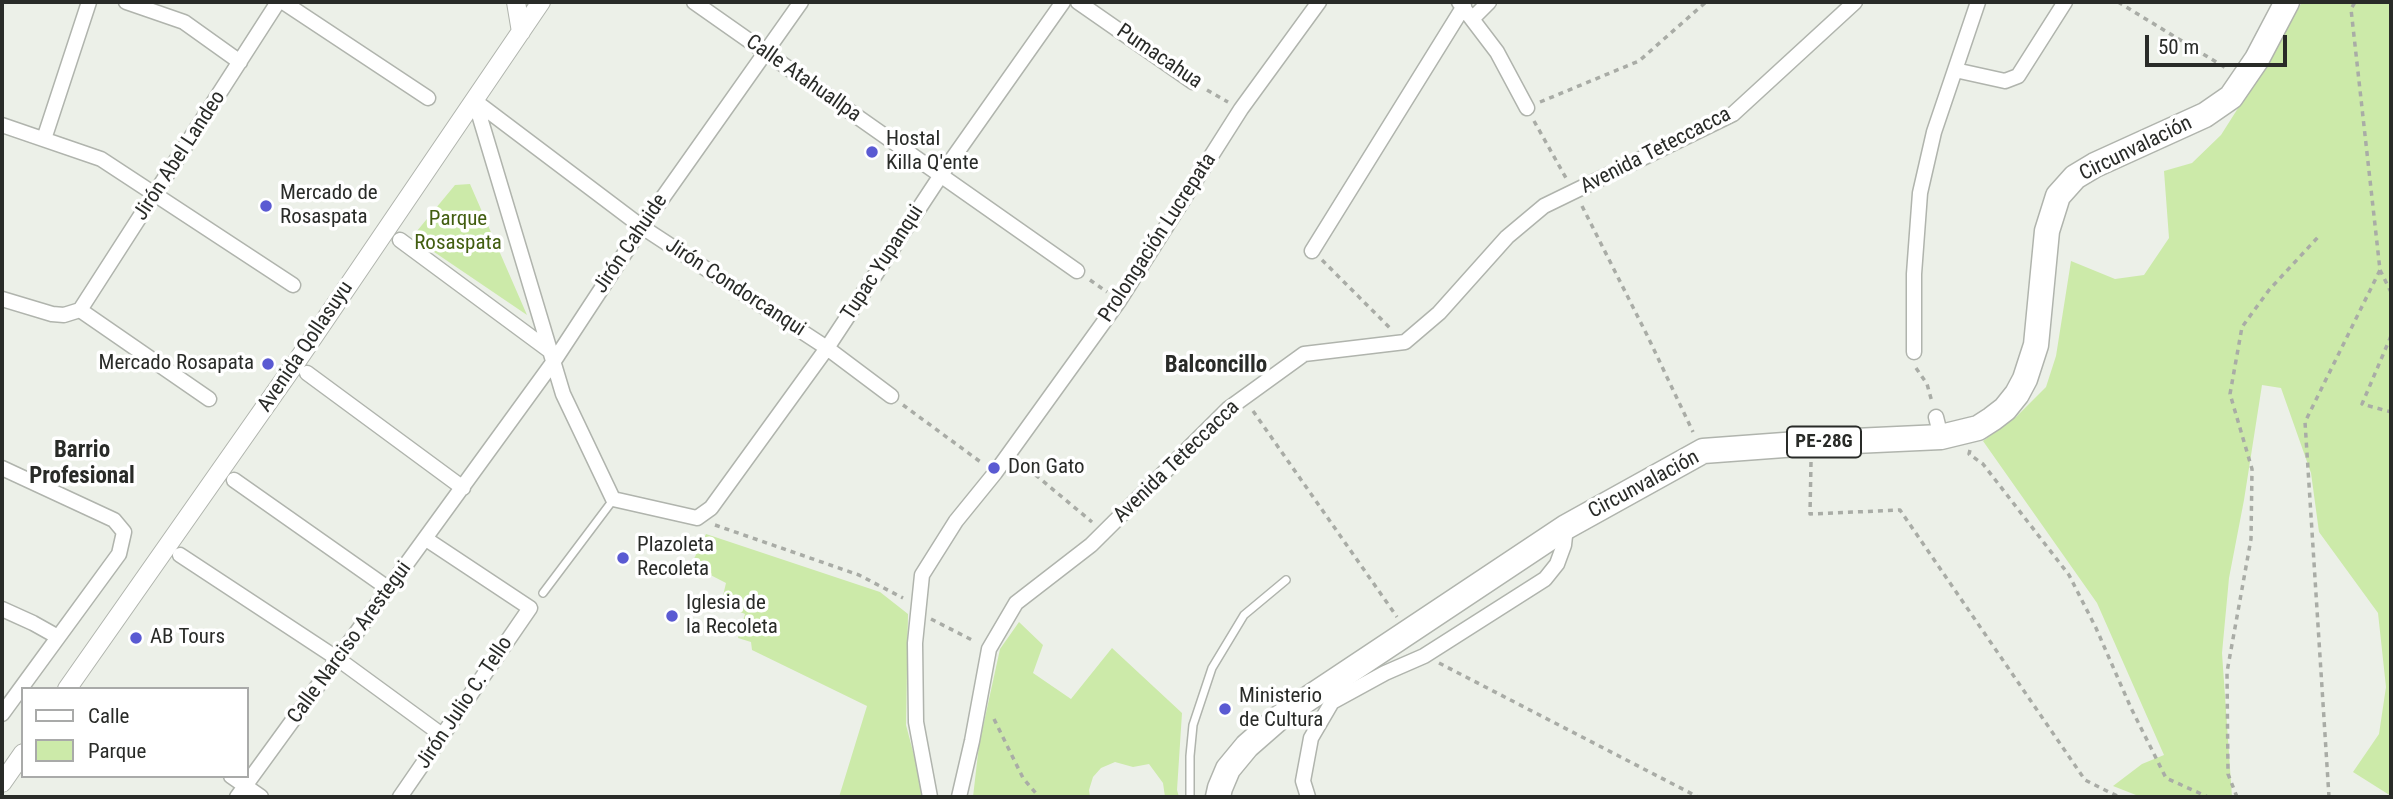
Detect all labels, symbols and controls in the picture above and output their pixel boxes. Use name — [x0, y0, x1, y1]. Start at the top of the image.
street label: Pumacahua — [1111, 19, 1207, 95]
scale bar — [2148, 21, 2290, 65]
street label: Calle Atahuallpa — [741, 30, 865, 128]
text: 50 m — [2158, 35, 2199, 59]
street label: Jirón Abel Landeo — [129, 86, 231, 226]
street label: Avenida Teteccacca — [1577, 102, 1735, 200]
street label: Circunvalación — [2076, 111, 2196, 187]
place label: Hostal Killa Q'ente — [886, 127, 979, 177]
marker: Hostal Killa Q'ente — [864, 144, 880, 160]
street label: Prolongación Lucrepata — [1094, 149, 1222, 327]
place label: Mercado de Rosaspata — [280, 181, 378, 231]
street label: Jirón Cahuide — [589, 190, 673, 298]
marker: Mercado de Rosaspata — [258, 198, 274, 214]
street label: Tupac Yupanqui — [837, 201, 929, 325]
park label: Parque Rosaspata — [414, 207, 502, 257]
street label: Jirón Condorcanqui — [660, 233, 810, 343]
street label: Avenida Qollasuyu — [253, 277, 359, 417]
place label: Mercado Rosapata — [99, 351, 254, 377]
district label: Balconcillo — [1165, 352, 1267, 380]
marker: Mercado Rosapata — [260, 356, 276, 372]
street label: Avenida Teteccacca — [1109, 396, 1245, 528]
road number: PE-28G — [1787, 426, 1861, 458]
district label: Barrio Profesional — [29, 437, 135, 491]
street label: Circunvalación — [1584, 445, 1704, 525]
place label: Don Gato — [1008, 455, 1085, 481]
marker: Don Gato — [986, 460, 1002, 476]
place label: Plazoleta Recoleta — [637, 533, 714, 583]
marker: Plazoleta Recoleta — [615, 550, 631, 566]
street label: Calle Narciso Arestegui — [283, 557, 417, 729]
place label: Iglesia de la Recoleta — [686, 591, 778, 641]
marker: Iglesia de la Recoleta — [664, 608, 680, 624]
place label: AB Tours — [150, 625, 225, 651]
marker: AB Tours — [128, 630, 144, 646]
street label: Jirón Julio C. Tello — [411, 632, 519, 774]
place label: Ministerio de Cultura — [1239, 684, 1323, 734]
legend — [21, 687, 248, 778]
marker: Ministerio de Cultura — [1217, 701, 1233, 717]
text: Calle — [88, 704, 129, 728]
text: Parque — [88, 739, 146, 763]

